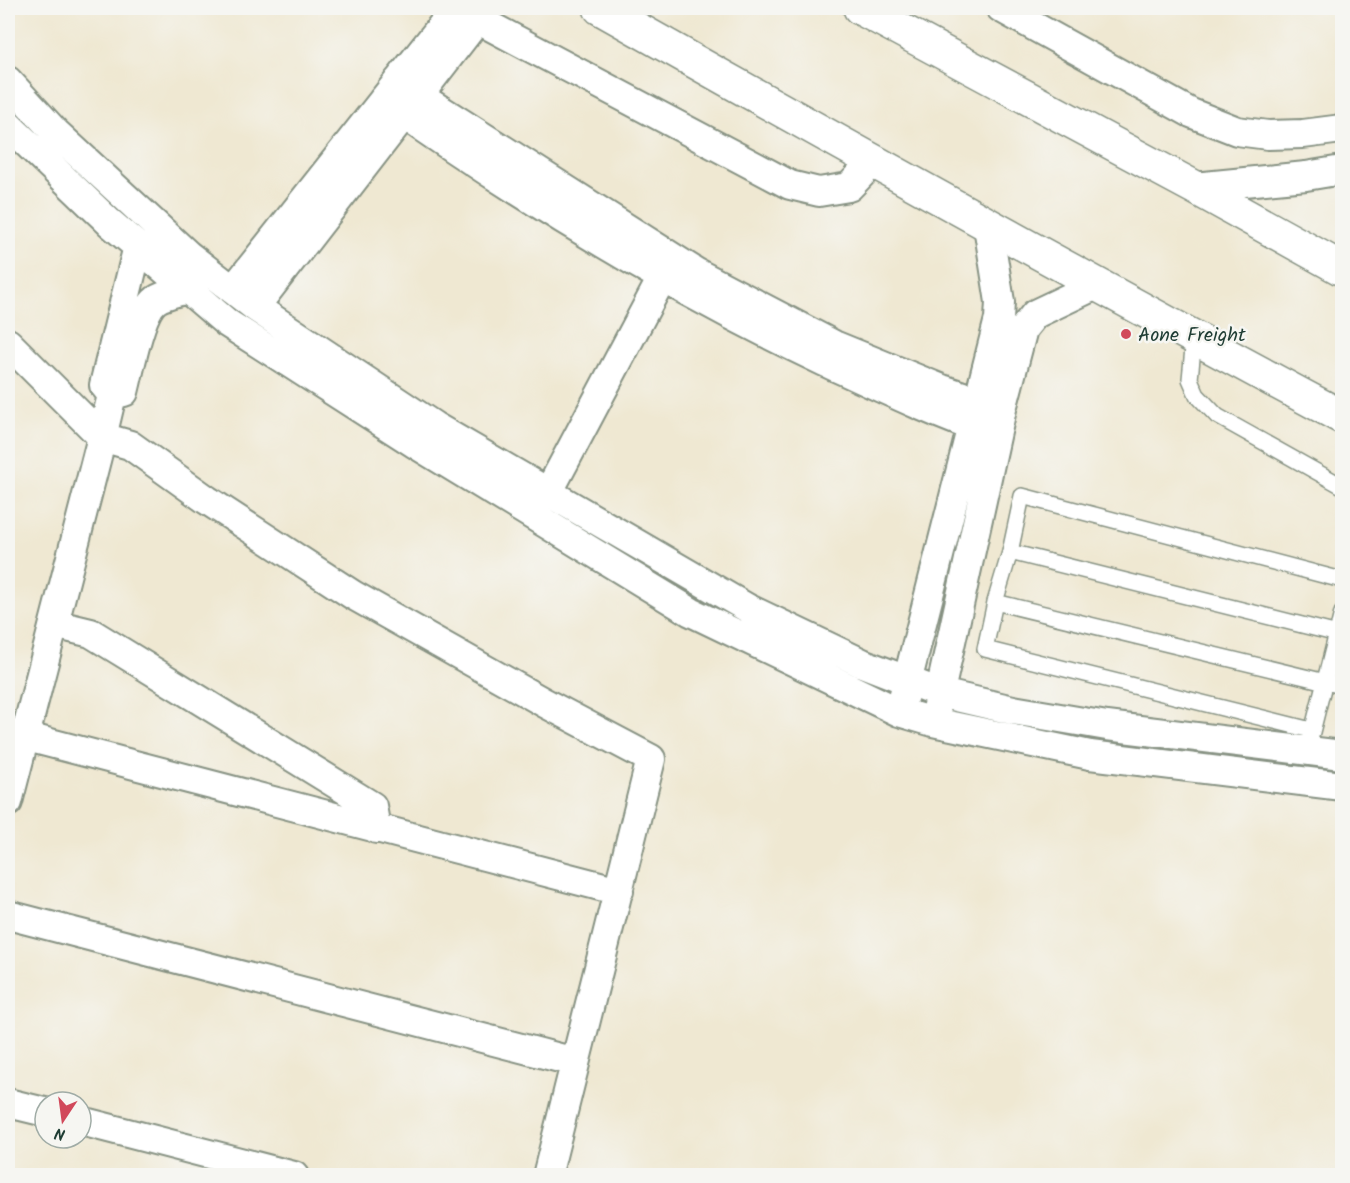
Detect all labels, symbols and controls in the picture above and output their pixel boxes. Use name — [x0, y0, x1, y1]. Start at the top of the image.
place label: Aone Freight — [1138, 320, 1246, 352]
marker: Aone Freight — [1119, 327, 1133, 341]
north arrow — [33, 1090, 93, 1150]
text: N — [52, 1120, 68, 1146]

